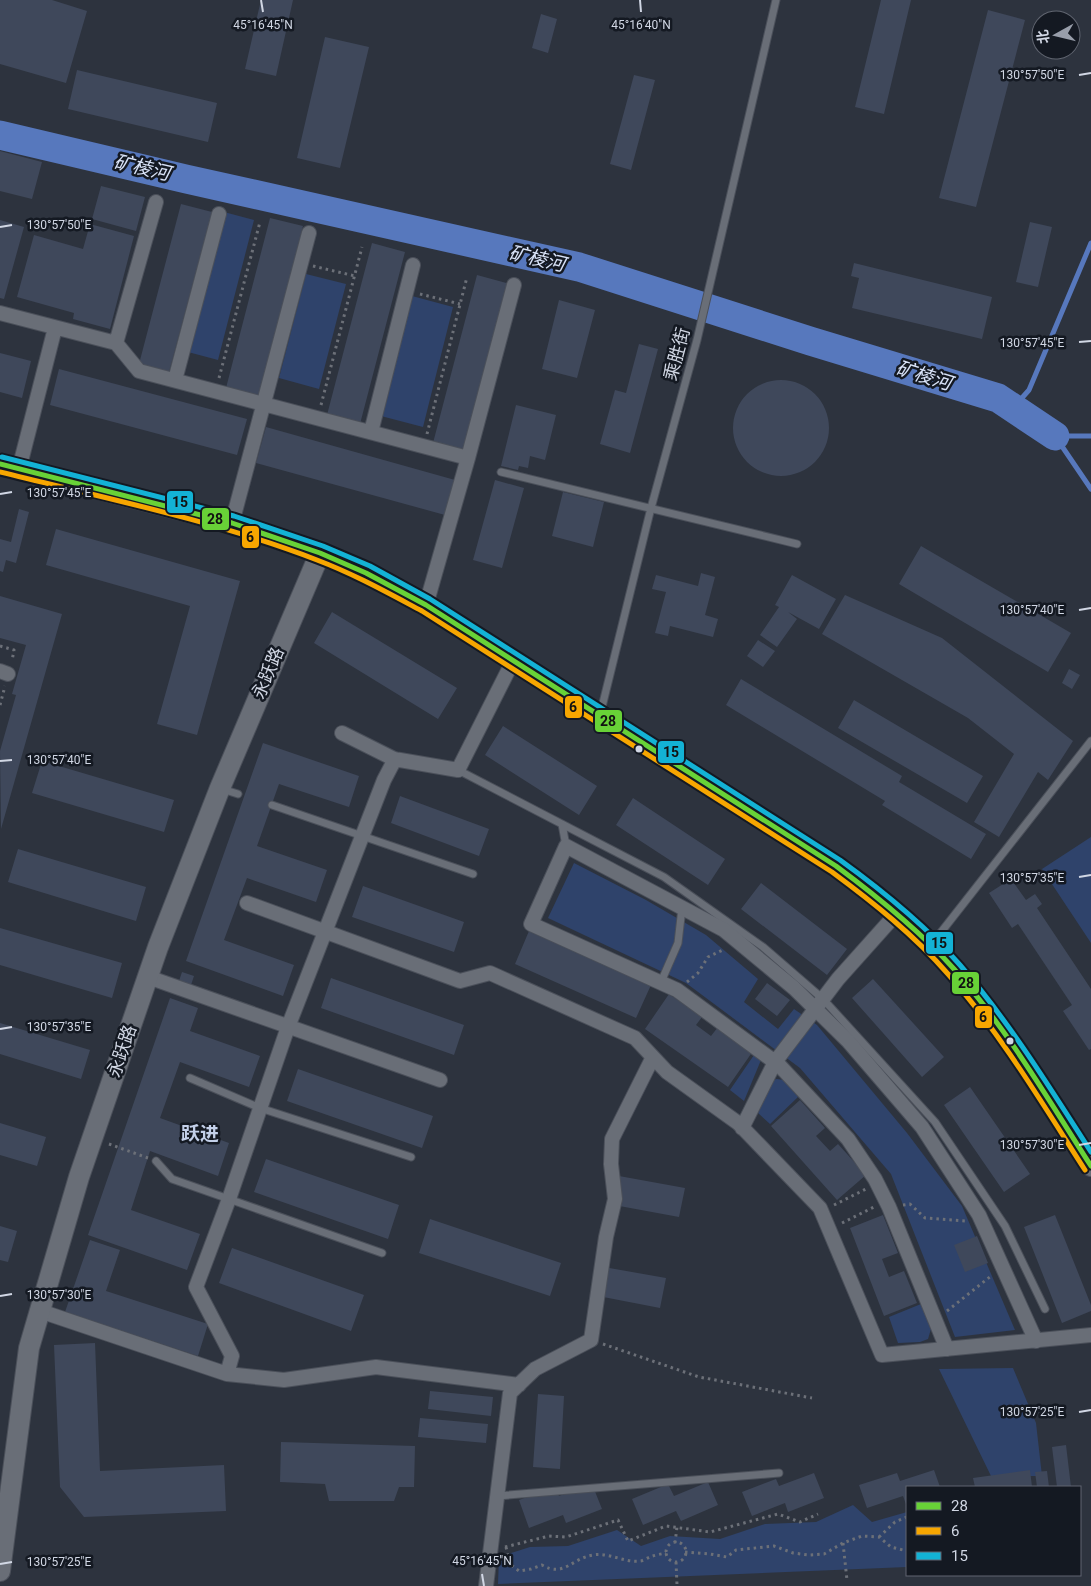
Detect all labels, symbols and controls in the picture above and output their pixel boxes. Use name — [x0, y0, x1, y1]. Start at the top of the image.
north arrow — [1031, 10, 1081, 60]
text: 45°16'45"N — [233, 18, 293, 32]
text: 45°16'40"N — [611, 18, 671, 32]
text: 北 — [1034, 29, 1052, 45]
text: 130°57'50"E — [1000, 68, 1064, 82]
water label: 矿棱河 — [112, 150, 176, 186]
text: 130°57'50"E — [27, 218, 91, 232]
water label: 矿棱河 — [507, 241, 571, 277]
street label: 乘胜街 — [659, 325, 694, 383]
text: 130°57'45"E — [1000, 336, 1064, 350]
water label: 矿棱河 — [893, 356, 958, 396]
text: 130°57'45"E — [27, 486, 91, 500]
line badge: 15 — [166, 490, 194, 514]
text: 15 — [172, 494, 188, 510]
line badge: 28 — [201, 507, 230, 531]
text: 28 — [207, 511, 223, 527]
line badge: 6 — [241, 525, 260, 549]
text: 6 — [246, 529, 254, 545]
text: 130°57'40"E — [1000, 603, 1064, 617]
street label: 永跃路 — [247, 644, 288, 702]
line badge: 6 — [564, 695, 583, 719]
text: 6 — [569, 699, 577, 715]
line badge: 28 — [594, 709, 623, 733]
text: 28 — [600, 713, 616, 729]
line badge: 15 — [657, 740, 685, 764]
unlabelled marker — [634, 744, 644, 754]
text: 15 — [663, 744, 679, 760]
text: 130°57'40"E — [27, 753, 91, 767]
text: 130°57'35"E — [1000, 871, 1064, 885]
line badge: 15 — [925, 931, 954, 955]
text: 15 — [931, 935, 947, 951]
line badge: 28 — [951, 971, 980, 995]
text: 28 — [958, 975, 974, 991]
line badge: 6 — [974, 1005, 993, 1029]
text: 6 — [979, 1009, 987, 1025]
text: 130°57'35"E — [27, 1020, 91, 1034]
street label: 永跃路 — [103, 1022, 140, 1080]
unlabelled marker — [1005, 1036, 1015, 1046]
district label: 跃进 — [181, 1122, 219, 1145]
text: 130°57'30"E — [1000, 1138, 1064, 1152]
text: 130°57'30"E — [27, 1288, 91, 1302]
text: 130°57'25"E — [1000, 1405, 1064, 1419]
legend — [906, 1486, 1081, 1576]
text: 28 — [951, 1497, 968, 1515]
text: 6 — [951, 1522, 959, 1540]
text: 15 — [951, 1547, 968, 1565]
text: 45°16'45"N — [452, 1554, 512, 1568]
text: 130°57'25"E — [27, 1555, 91, 1569]

